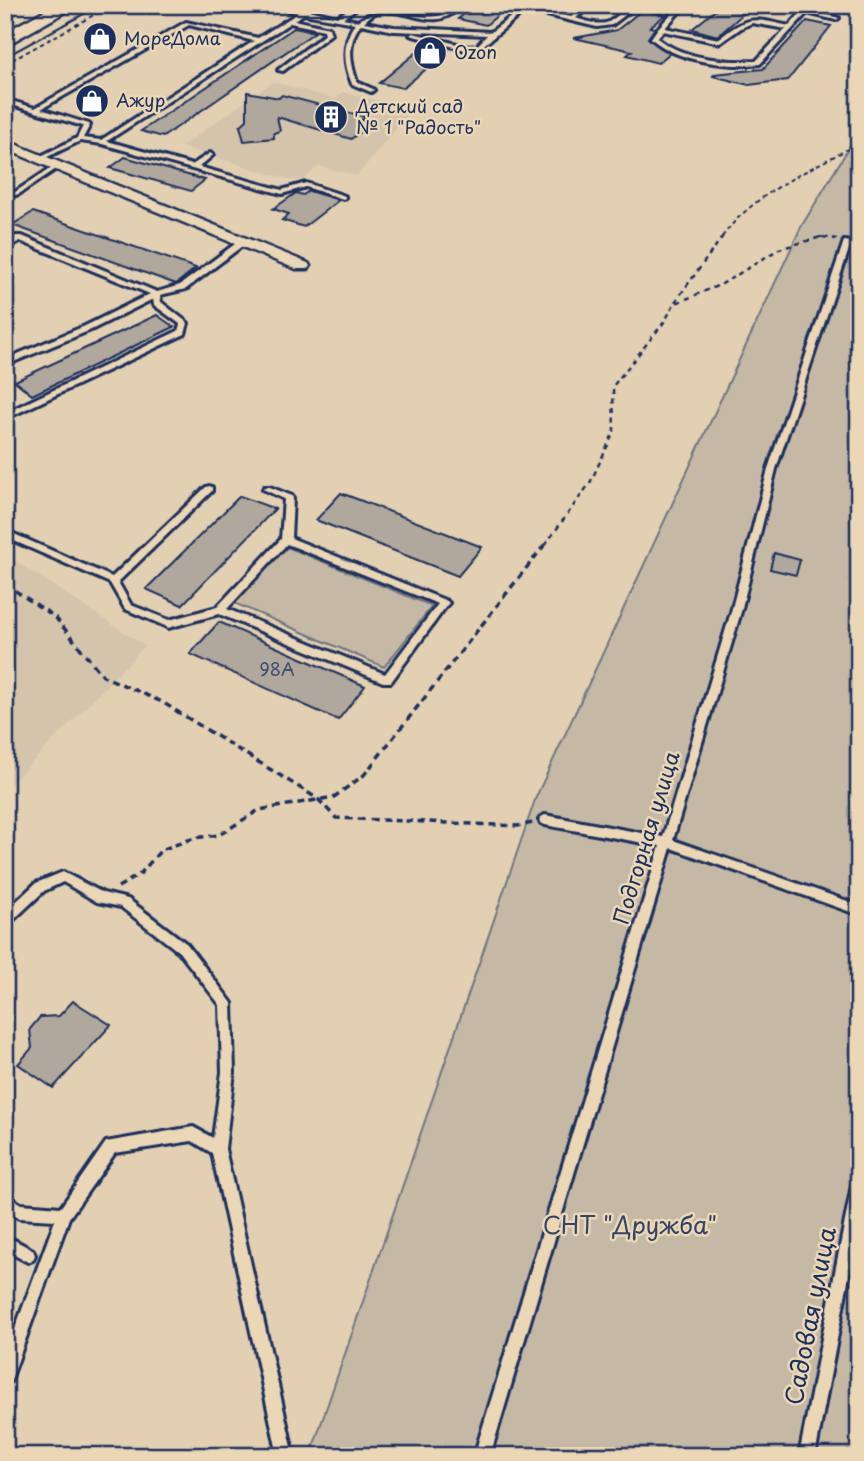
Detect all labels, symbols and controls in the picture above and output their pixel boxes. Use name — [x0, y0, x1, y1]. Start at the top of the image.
shop icon: МореДома — [81, 20, 119, 58]
place label: МореДома — [124, 24, 221, 51]
shop icon: Ozon — [411, 34, 449, 72]
place label: Ozon — [454, 38, 497, 65]
shop icon: Ажур — [73, 82, 111, 120]
place label: Ажур — [116, 86, 165, 113]
place label: Детский сад № 1 "Радость" — [355, 92, 481, 140]
building icon: Детский сад № 1 "Радость" — [312, 98, 350, 136]
house number: 98А — [259, 655, 295, 682]
street label: Подгорная улица — [604, 746, 687, 928]
park label: СНТ "Дружба" — [543, 1206, 717, 1242]
street label: Садовая улица — [774, 1224, 844, 1408]

